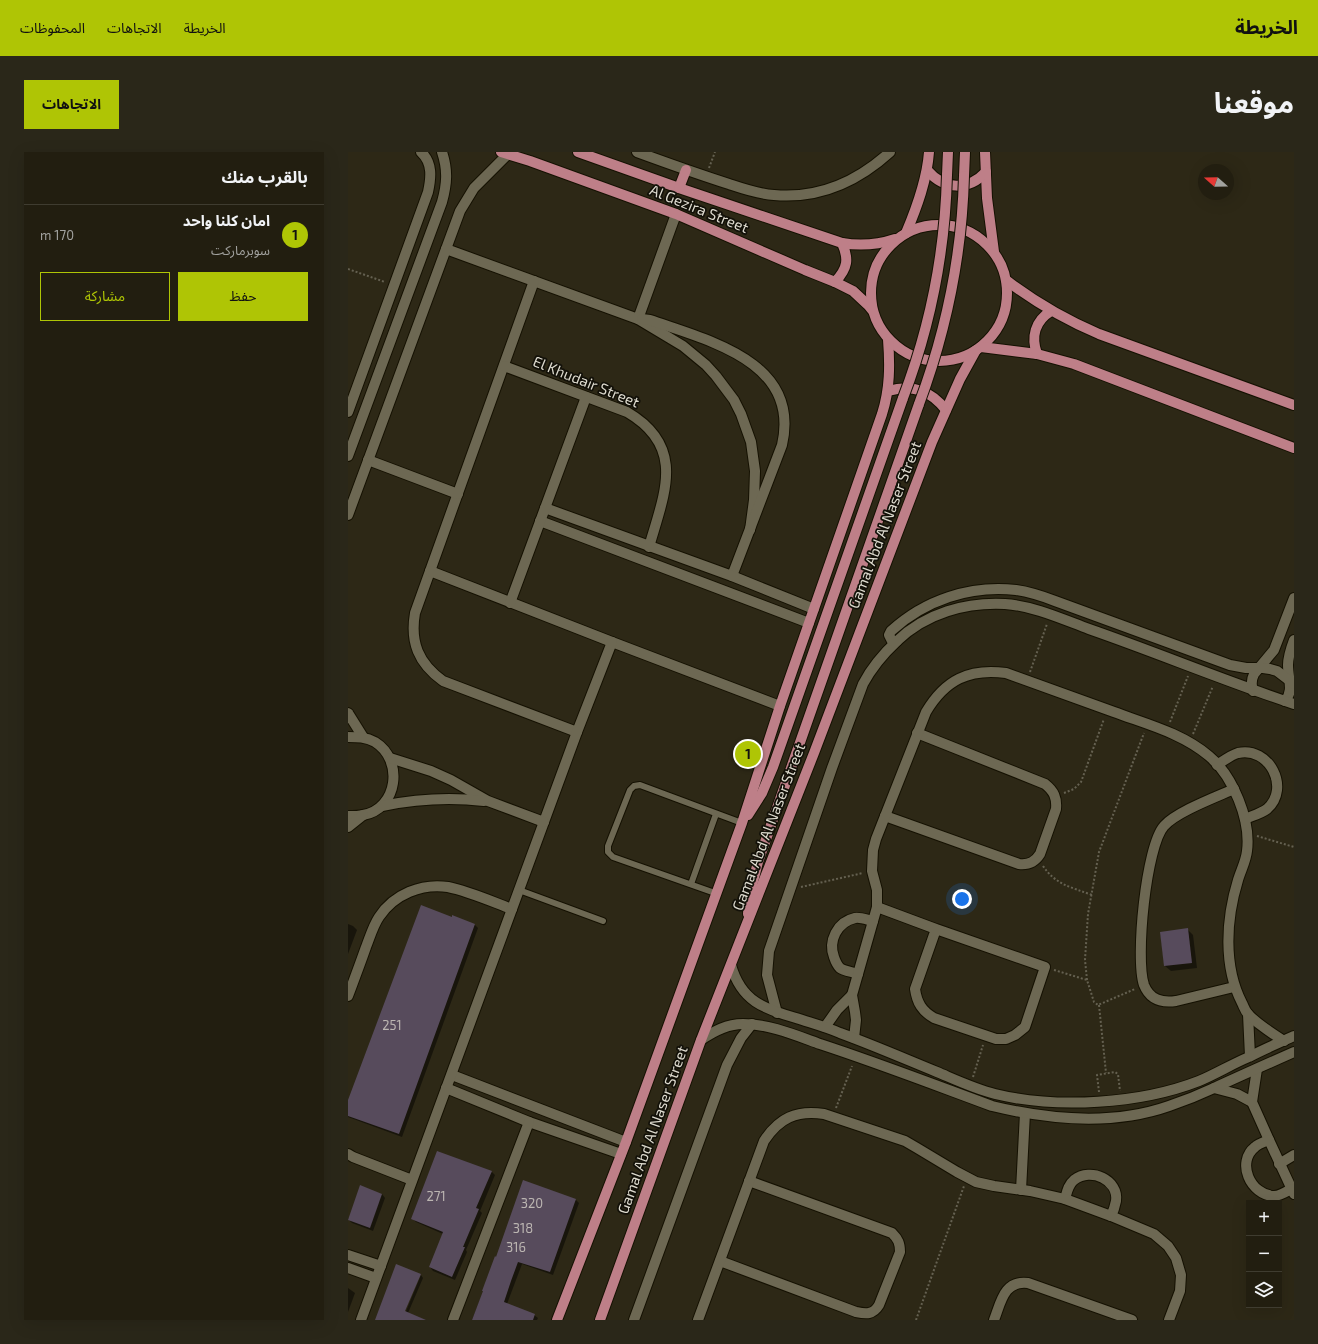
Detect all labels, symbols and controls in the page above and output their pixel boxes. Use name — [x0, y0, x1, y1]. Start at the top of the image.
text: الخريطة — [1235, 15, 1298, 38]
text: المحفوظات — [20, 19, 85, 36]
text: الاتجاهات — [107, 19, 162, 36]
text: الخريطة — [184, 19, 226, 36]
button: الاتجاهات — [24, 80, 119, 129]
text: موقعنا — [1214, 85, 1294, 119]
north arrow — [1198, 164, 1234, 200]
text: بالقرب منك — [221, 166, 308, 186]
street label: Al Gezira Street — [647, 180, 752, 236]
text: امان كلنا واحد — [183, 211, 270, 229]
text: 170 m — [40, 227, 74, 243]
text: 1 — [292, 227, 298, 243]
text: سوبرماركت — [211, 242, 270, 258]
button: مشاركة — [40, 272, 170, 321]
button: حفظ — [178, 272, 308, 321]
street label: El Khudair Street — [531, 352, 642, 411]
street label: Gamal Abd Al Naser Street — [844, 438, 924, 611]
pin: 1 — [735, 739, 761, 769]
street label: Gamal Abd Al Naser Street — [728, 740, 808, 913]
your location — [952, 889, 972, 909]
house number: 251 — [382, 1017, 402, 1033]
street label: Gamal Abd Al Naser Street — [613, 1043, 691, 1216]
house number: 271 — [426, 1188, 446, 1204]
house number: 320 — [521, 1195, 543, 1211]
map controls — [1246, 1200, 1282, 1308]
button: + — [1246, 1200, 1282, 1236]
house number: 318 — [513, 1220, 533, 1236]
button: − — [1246, 1236, 1282, 1272]
house number: 316 — [506, 1239, 526, 1255]
button: layers — [1246, 1272, 1282, 1308]

